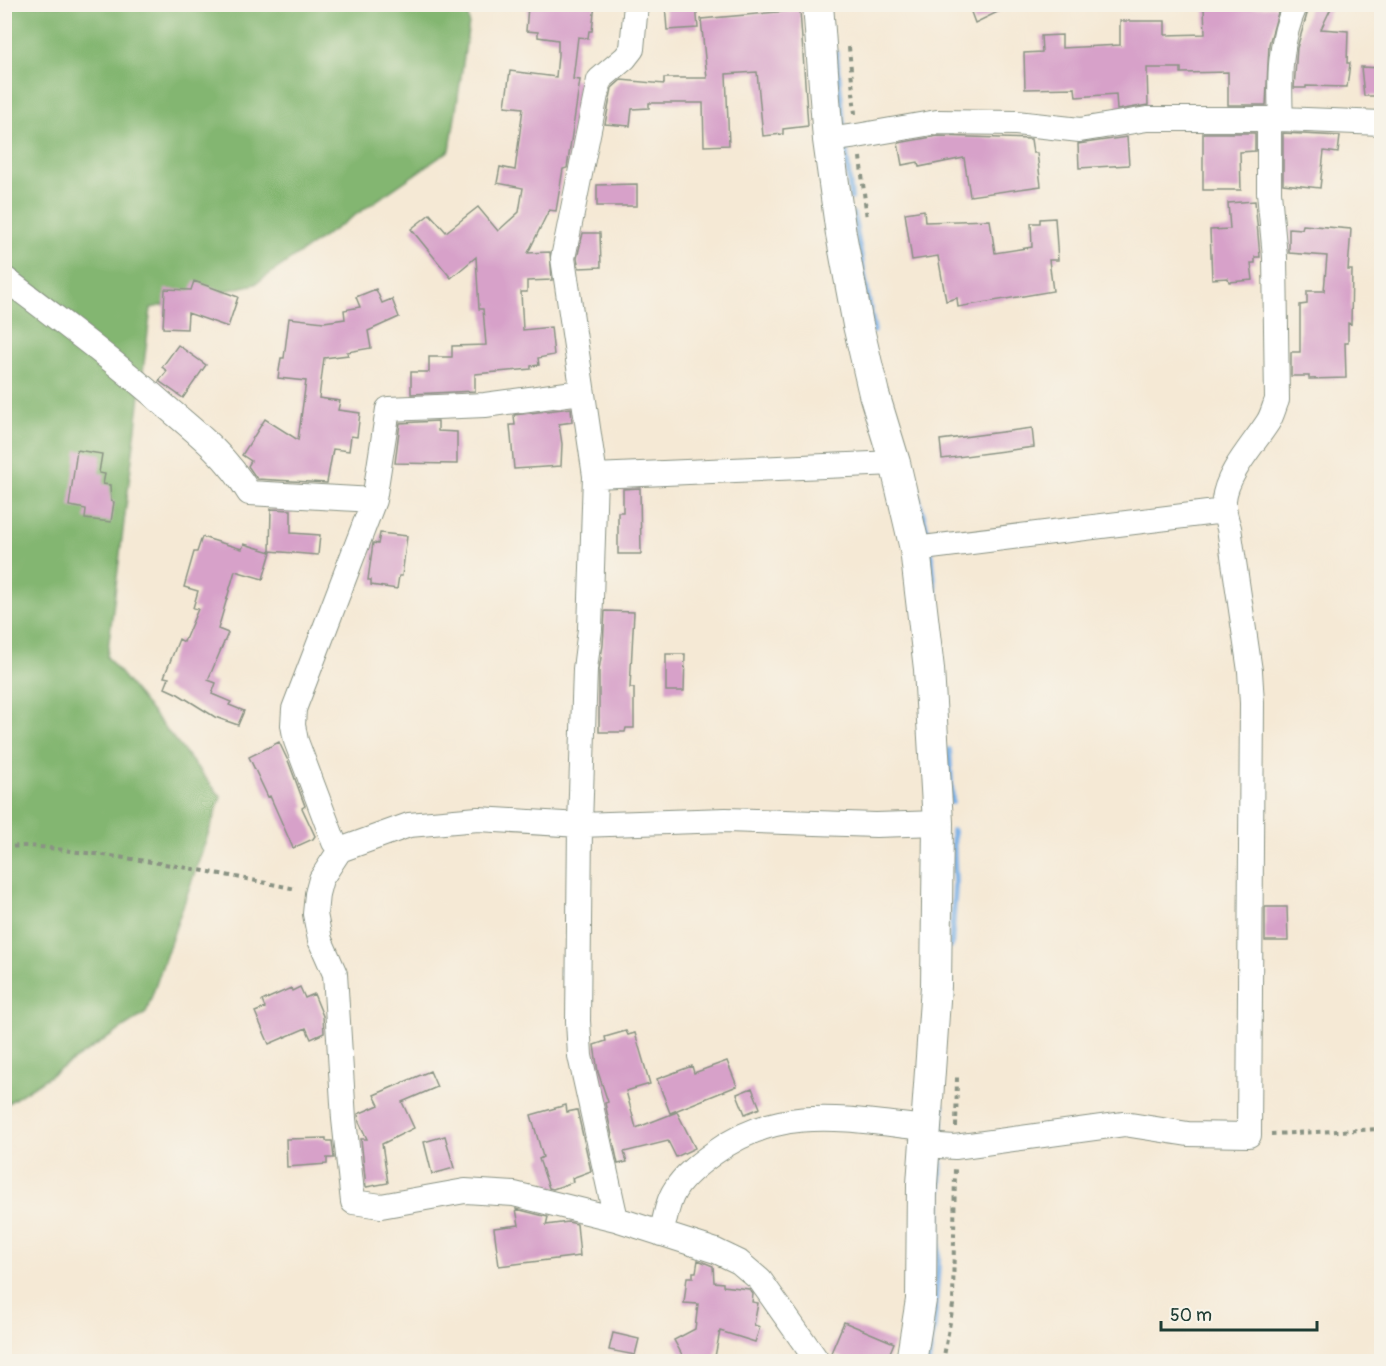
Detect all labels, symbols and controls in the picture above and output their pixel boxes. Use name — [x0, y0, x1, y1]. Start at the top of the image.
scale bar — [1161, 1294, 1317, 1332]
text: 50 m — [1170, 1304, 1212, 1327]

